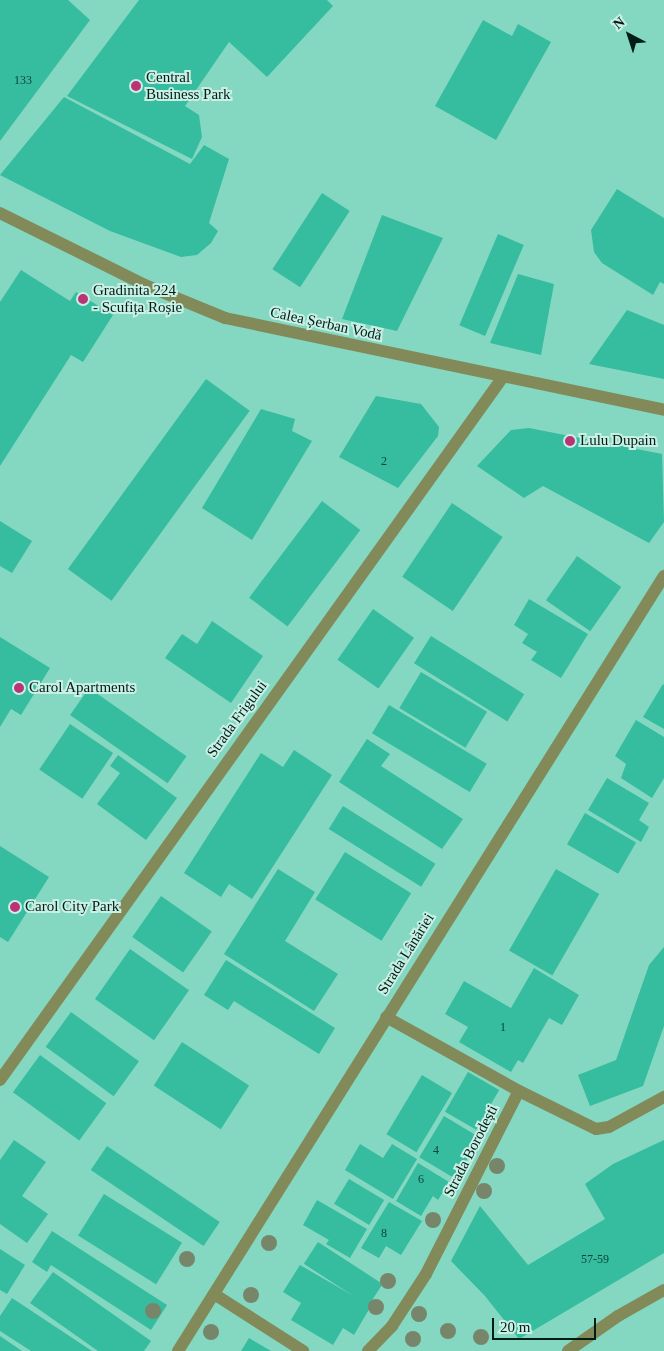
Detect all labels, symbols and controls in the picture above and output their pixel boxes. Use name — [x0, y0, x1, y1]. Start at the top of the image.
north arrow — [604, 10, 654, 60]
text: N — [610, 14, 628, 32]
place label: Central Business Park — [146, 68, 231, 103]
house number: 133 — [14, 74, 32, 88]
marker: Central Business Park — [130, 80, 142, 92]
place label: Gradinita 224 - Scufița Roșie — [93, 281, 182, 316]
marker: Gradinita 224 - Scufița Roșie — [77, 293, 89, 305]
street label: Calea Șerban Vodă — [268, 303, 384, 345]
place label: Lulu Dupain — [580, 432, 656, 450]
marker: Lulu Dupain — [564, 435, 576, 447]
house number: 2 — [381, 455, 387, 469]
street label: Strada Frigului — [203, 677, 271, 761]
place label: Carol Apartments — [29, 679, 136, 697]
marker: Carol Apartments — [13, 682, 25, 694]
place label: Carol City Park — [25, 898, 119, 916]
marker: Carol City Park — [9, 901, 21, 913]
street label: Strada Lânăriei — [374, 910, 438, 998]
house number: 1 — [500, 1021, 506, 1035]
street label: Strada Borodești — [440, 1102, 502, 1200]
house number: 4 — [433, 1144, 439, 1158]
house number: 6 — [418, 1173, 424, 1187]
house number: 8 — [381, 1227, 387, 1241]
house number: 57-59 — [581, 1253, 609, 1267]
scale bar — [494, 1308, 598, 1340]
text: 20 m — [500, 1319, 530, 1335]

